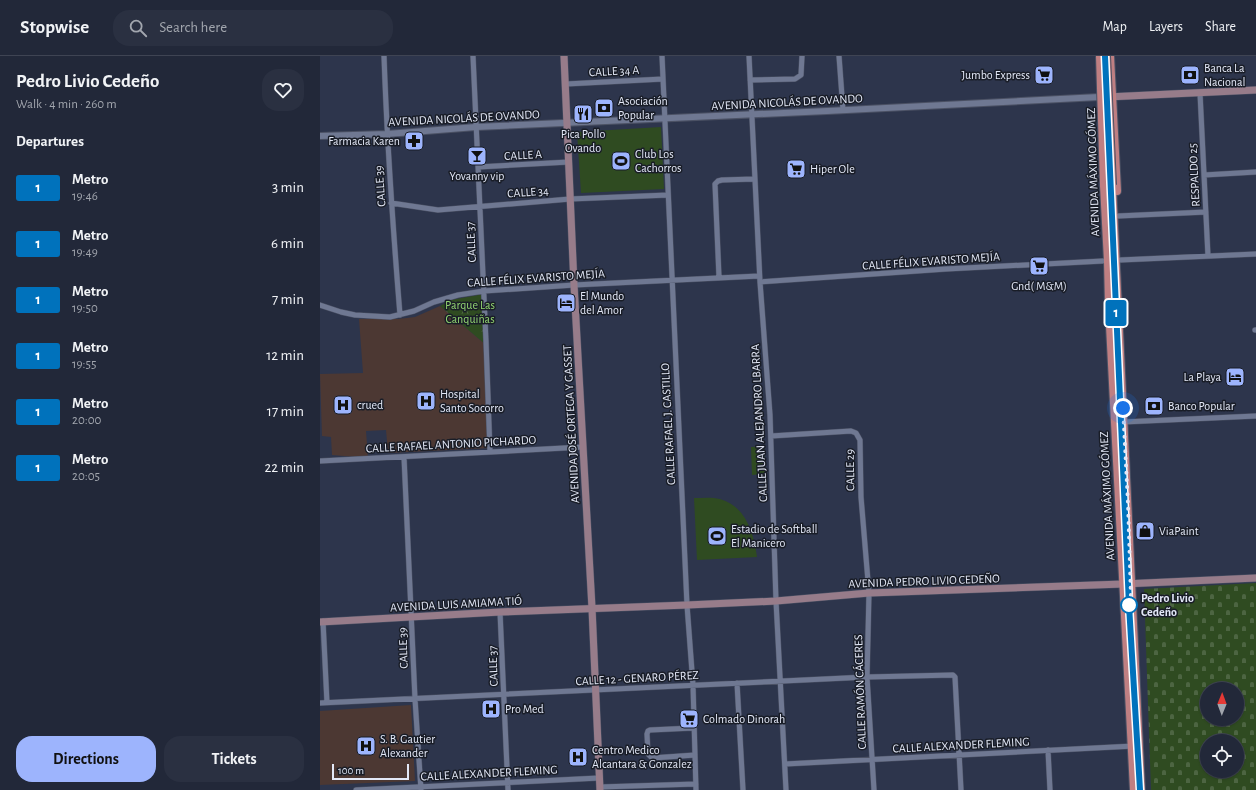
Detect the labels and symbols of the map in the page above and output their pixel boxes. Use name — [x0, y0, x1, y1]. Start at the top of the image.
place label: Banca La Nacional — [1204, 62, 1245, 88]
street label: CALLE 34 A — [588, 64, 640, 78]
supermarket icon: Jumbo Express — [1033, 64, 1055, 86]
bank icon: Banca La Nacional — [1179, 64, 1201, 86]
place label: Jumbo Express — [961, 69, 1030, 81]
street label: AVENIDA NICOLÁS DE OVANDO — [711, 91, 863, 112]
place label: Asociación Popular — [618, 95, 668, 121]
bank icon: Asociación Popular — [593, 97, 615, 119]
restaurant icon: Pica Pollo Ovando — [572, 103, 594, 125]
street label: AVENIDA NICOLÁS DE OVANDO — [388, 107, 540, 128]
street label: AVENIDA MÁXIMO GÓMEZ — [1084, 107, 1101, 237]
place label: Pica Pollo Ovando — [561, 128, 605, 154]
pharmacy icon: Farmacia Karen — [403, 130, 425, 152]
place label: Farmacia Karen — [328, 135, 400, 147]
street label: RESPALDO 25 — [1186, 143, 1202, 207]
bar icon: Yovanny vip — [466, 145, 488, 167]
street label: CALLE A — [504, 148, 542, 162]
place label: Club Los Cachorros — [635, 148, 681, 174]
sports icon: Club Los Cachorros — [610, 150, 632, 172]
supermarket icon: Hiper Ole — [785, 158, 807, 180]
place label: Hiper Ole — [810, 163, 855, 175]
street label: CALLE 39 — [373, 165, 387, 207]
place label: Yovanny vip — [450, 170, 504, 183]
street label: CALLE 34 — [507, 185, 549, 199]
street label: CALLE 37 — [464, 221, 478, 263]
street label: CALLE FÉLIX EVARISTO MEJÍA — [862, 249, 1000, 272]
supermarket icon: Gnd( M&M) — [1028, 255, 1050, 277]
street label: CALLE FÉLIX EVARISTO MEJÍA — [467, 266, 605, 289]
place label: Gnd( M&M) — [1011, 280, 1067, 292]
place label: El Mundo del Amor — [580, 290, 624, 316]
hotel icon: El Mundo del Amor — [555, 292, 577, 314]
park label: Parque Las Canquiñas — [445, 299, 495, 325]
line badge: 1 — [1103, 300, 1129, 326]
street label: AVENIDA JOSÉ ORTEGA Y GASSET — [560, 344, 581, 504]
street label: CALLE JUAN ALEJANDRO LBARRA — [749, 344, 769, 502]
street label: CALLE RAFAEL J. CASTILLO — [659, 362, 677, 485]
hotel icon: La Playa — [1224, 366, 1246, 388]
place label: La Playa — [1183, 371, 1221, 384]
place label: Hospital Santo Socorro — [440, 388, 504, 414]
hospital icon: Hospital Santo Socorro — [415, 390, 437, 412]
hospital icon: crued — [332, 394, 354, 416]
bank icon: Banco Popular — [1143, 395, 1165, 417]
your location — [1113, 398, 1133, 418]
place label: crued — [357, 399, 383, 411]
place label: Banco Popular — [1168, 400, 1235, 412]
street label: AVENIDA MÁXIMO GÓMEZ — [1097, 431, 1116, 561]
street label: CALLE RAFAEL ANTONIO PICHARDO — [366, 434, 537, 454]
street label: CALLE 29 — [844, 449, 856, 491]
shop icon: ViaPaint — [1134, 520, 1156, 542]
place label: Estadio de Softball El Manicero — [731, 523, 818, 549]
sports icon: Estadio de Softball El Manicero — [706, 525, 728, 547]
place label: ViaPaint — [1159, 525, 1199, 537]
street label: AVENIDA PEDRO LIVIO CEDEÑO — [848, 570, 1000, 590]
place label: Pedro Livio Cedeño — [1141, 592, 1194, 618]
street label: AVENIDA LUIS AMIAMA TIÓ — [390, 594, 523, 613]
marker: Pedro Livio Cedeño — [1120, 596, 1138, 614]
street label: CALLE 39 — [396, 627, 410, 669]
street label: CALLE RAMÓN CÁCERES — [851, 634, 868, 750]
street label: CALLE 37 — [486, 645, 500, 687]
street label: CALLE 12 - GENARO PÉREZ — [575, 668, 699, 687]
north arrow — [1200, 682, 1244, 726]
hospital icon: Pro Med — [480, 698, 502, 720]
place label: Pro Med — [505, 703, 544, 715]
supermarket icon: Colmado Dinorah — [678, 708, 700, 730]
place label: Colmado Dinorah — [703, 713, 785, 725]
place label: S. B. Gautier Alexander — [380, 733, 435, 759]
hospital icon: S. B. Gautier Alexander — [355, 735, 377, 757]
street label: CALLE ALEXANDER FLEMING — [892, 735, 1030, 755]
place label: Centro Medico Alcantara & Gonzalez — [592, 744, 692, 770]
hospital icon: Centro Medico Alcantara & Gonzalez — [567, 746, 589, 768]
scale bar — [332, 762, 409, 781]
street label: CALLE ALEXANDER FLEMING — [420, 763, 558, 783]

